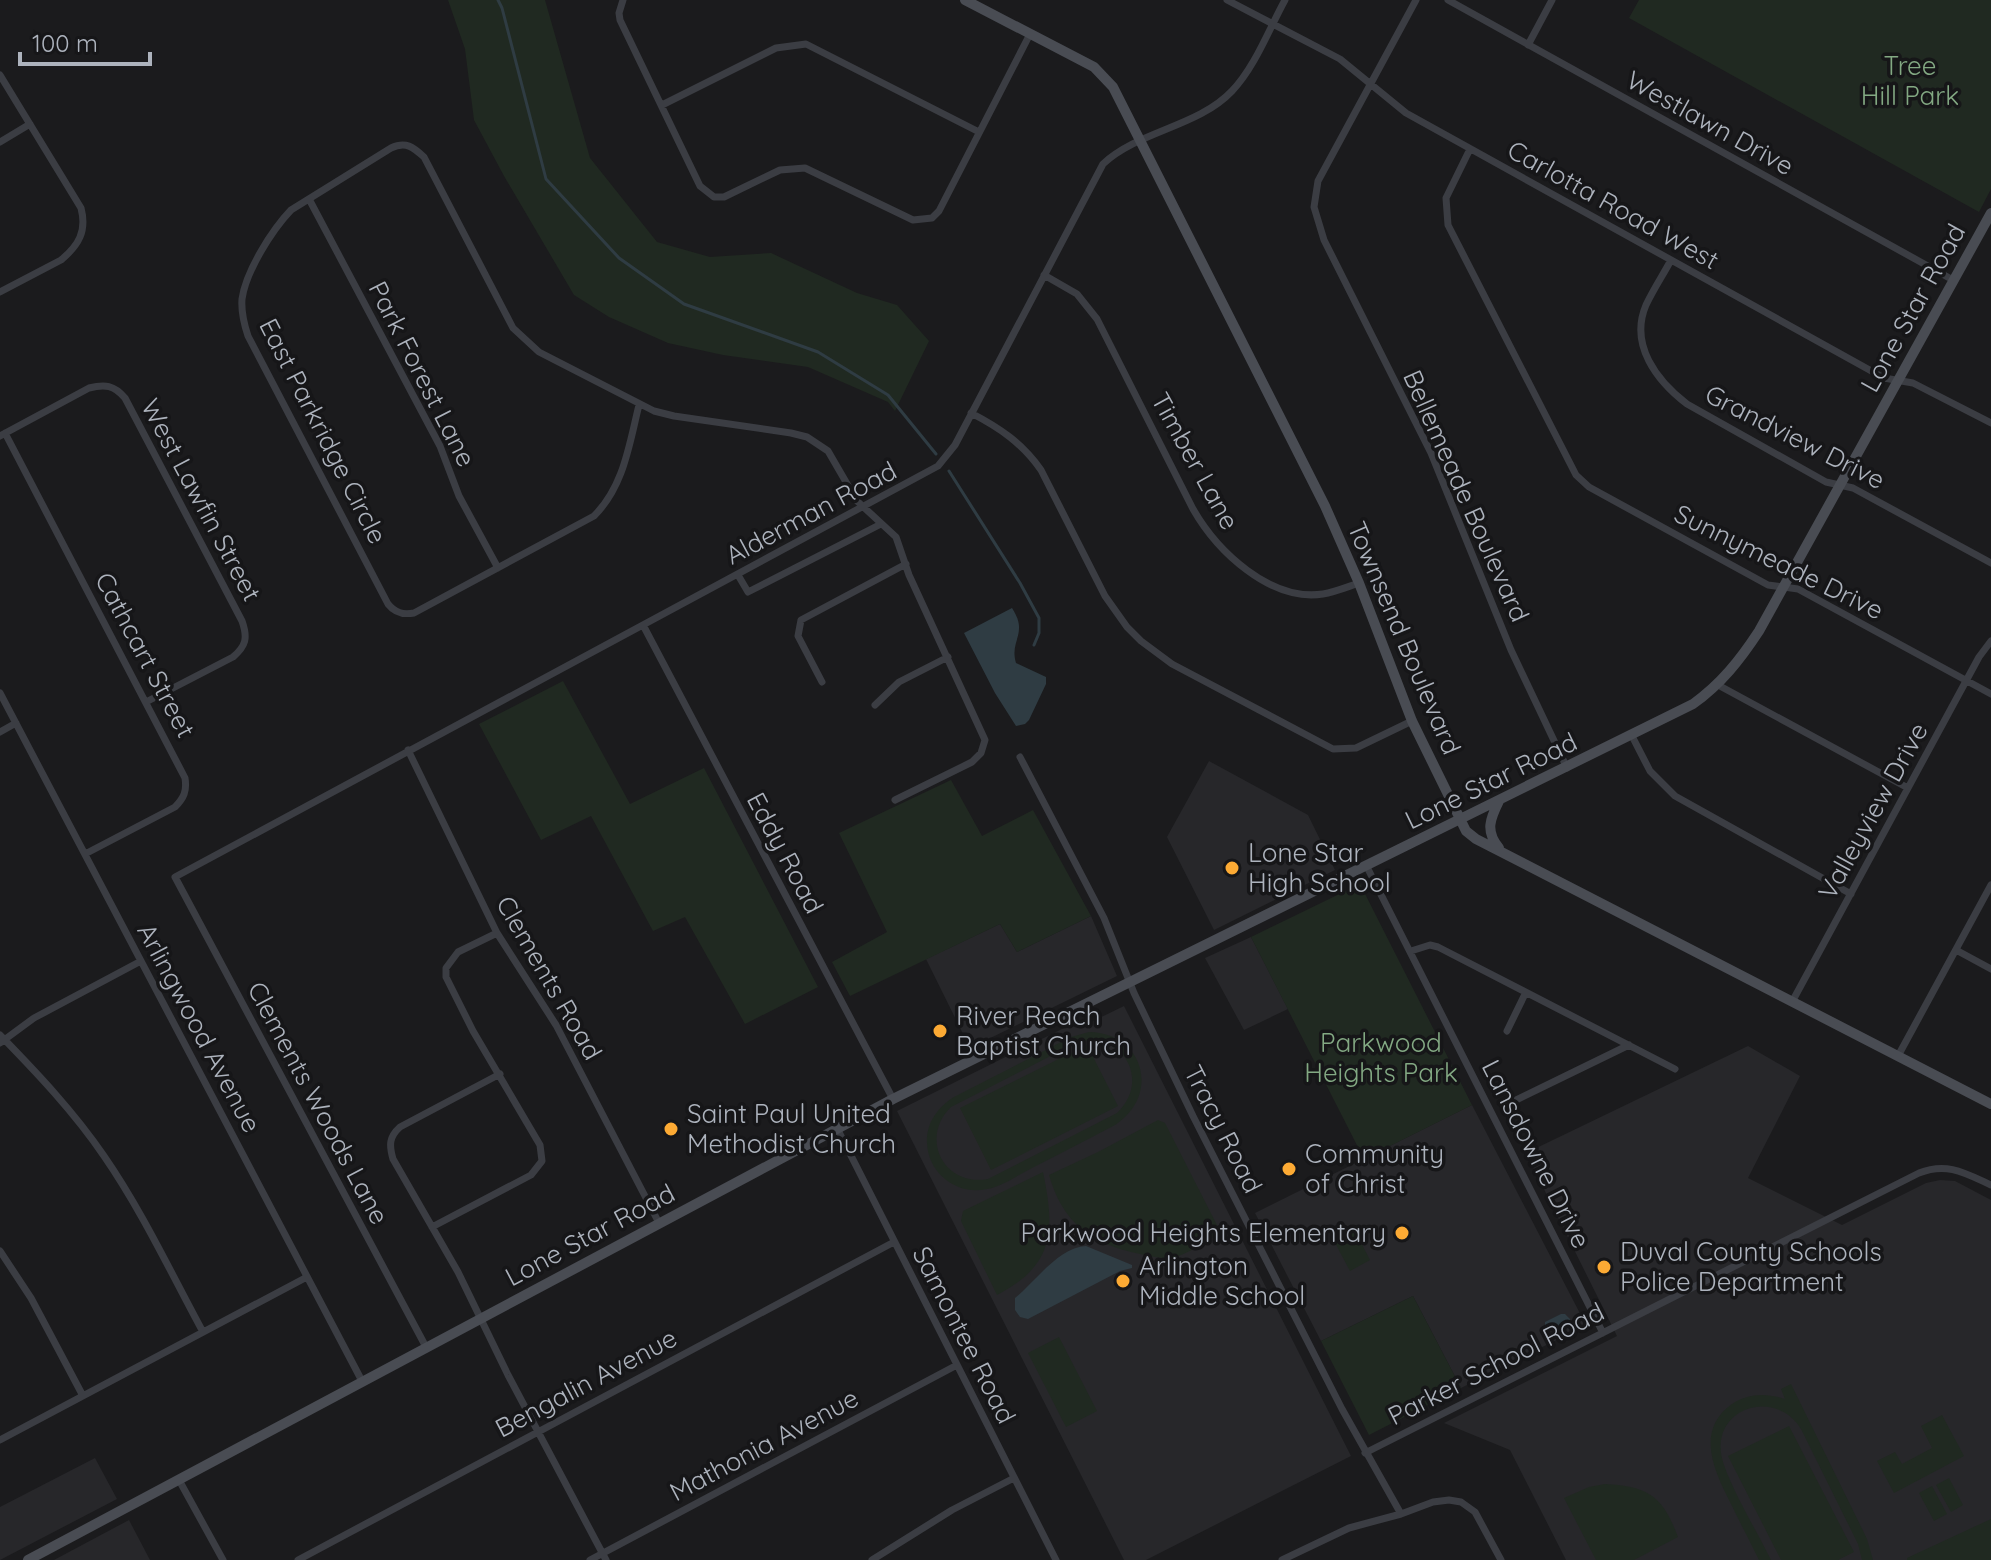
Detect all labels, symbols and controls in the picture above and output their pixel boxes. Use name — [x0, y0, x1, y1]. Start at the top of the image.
scale bar — [20, 16, 150, 66]
text: 100 m — [32, 28, 98, 58]
park label: Tree Hill Park — [1861, 49, 1959, 112]
street label: Westlawn Drive — [1621, 63, 1800, 182]
street label: Carlotta Road West — [1502, 133, 1725, 276]
street label: Lone Star Road — [1853, 218, 1972, 398]
street label: Park Forest Lane — [362, 276, 483, 472]
street label: East Parkridge Circle — [252, 313, 395, 549]
street label: Bellemeade Boulevard — [1396, 365, 1537, 627]
street label: Grandview Drive — [1700, 377, 1891, 496]
street label: Timber Lane — [1144, 386, 1247, 535]
street label: West Lawfin Street — [134, 393, 269, 607]
street label: Alderman Road — [720, 454, 902, 572]
street label: Sunnymeade Drive — [1669, 497, 1889, 626]
street label: Townsend Boulevard — [1340, 516, 1468, 759]
street label: Cathcart Street — [88, 566, 203, 743]
street label: Valleyview Drive — [1810, 717, 1935, 905]
street label: Lone Star Road — [1399, 725, 1582, 836]
street label: Eddy Road — [740, 787, 831, 919]
place label: Lone Star High School — [1248, 836, 1391, 899]
marker: Lone Star High School — [1223, 859, 1241, 877]
street label: Clements Road — [489, 890, 610, 1066]
street label: Arlingwood Avenue — [130, 917, 269, 1138]
street label: Clements Woods Lane — [241, 976, 396, 1230]
place label: River Reach Baptist Church — [956, 999, 1131, 1062]
marker: River Reach Baptist Church — [931, 1022, 949, 1040]
park label: Parkwood Heights Park — [1304, 1026, 1458, 1089]
street label: Lansdowne Drive — [1475, 1054, 1598, 1254]
street label: Tracy Road — [1177, 1059, 1270, 1198]
place label: Saint Paul United Methodist Church — [687, 1097, 896, 1160]
marker: Saint Paul United Methodist Church — [662, 1120, 680, 1138]
place label: Community of Christ — [1305, 1137, 1444, 1200]
marker: Community of Christ — [1280, 1160, 1298, 1178]
street label: Lone Star Road — [499, 1176, 680, 1293]
place label: Parkwood Heights Elementary — [1021, 1216, 1386, 1249]
marker: Parkwood Heights Elementary — [1393, 1224, 1411, 1242]
place label: Duval County Schools Police Department — [1620, 1235, 1882, 1298]
street label: Samontee Road — [906, 1241, 1023, 1429]
place label: Arlington Middle School — [1139, 1249, 1305, 1312]
marker: Duval County Schools Police Department — [1595, 1258, 1613, 1276]
marker: Arlington Middle School — [1114, 1272, 1132, 1290]
street label: Parker School Road — [1382, 1295, 1609, 1432]
street label: Bengalin Avenue — [489, 1321, 682, 1444]
street label: Mathonia Avenue — [664, 1381, 864, 1508]

